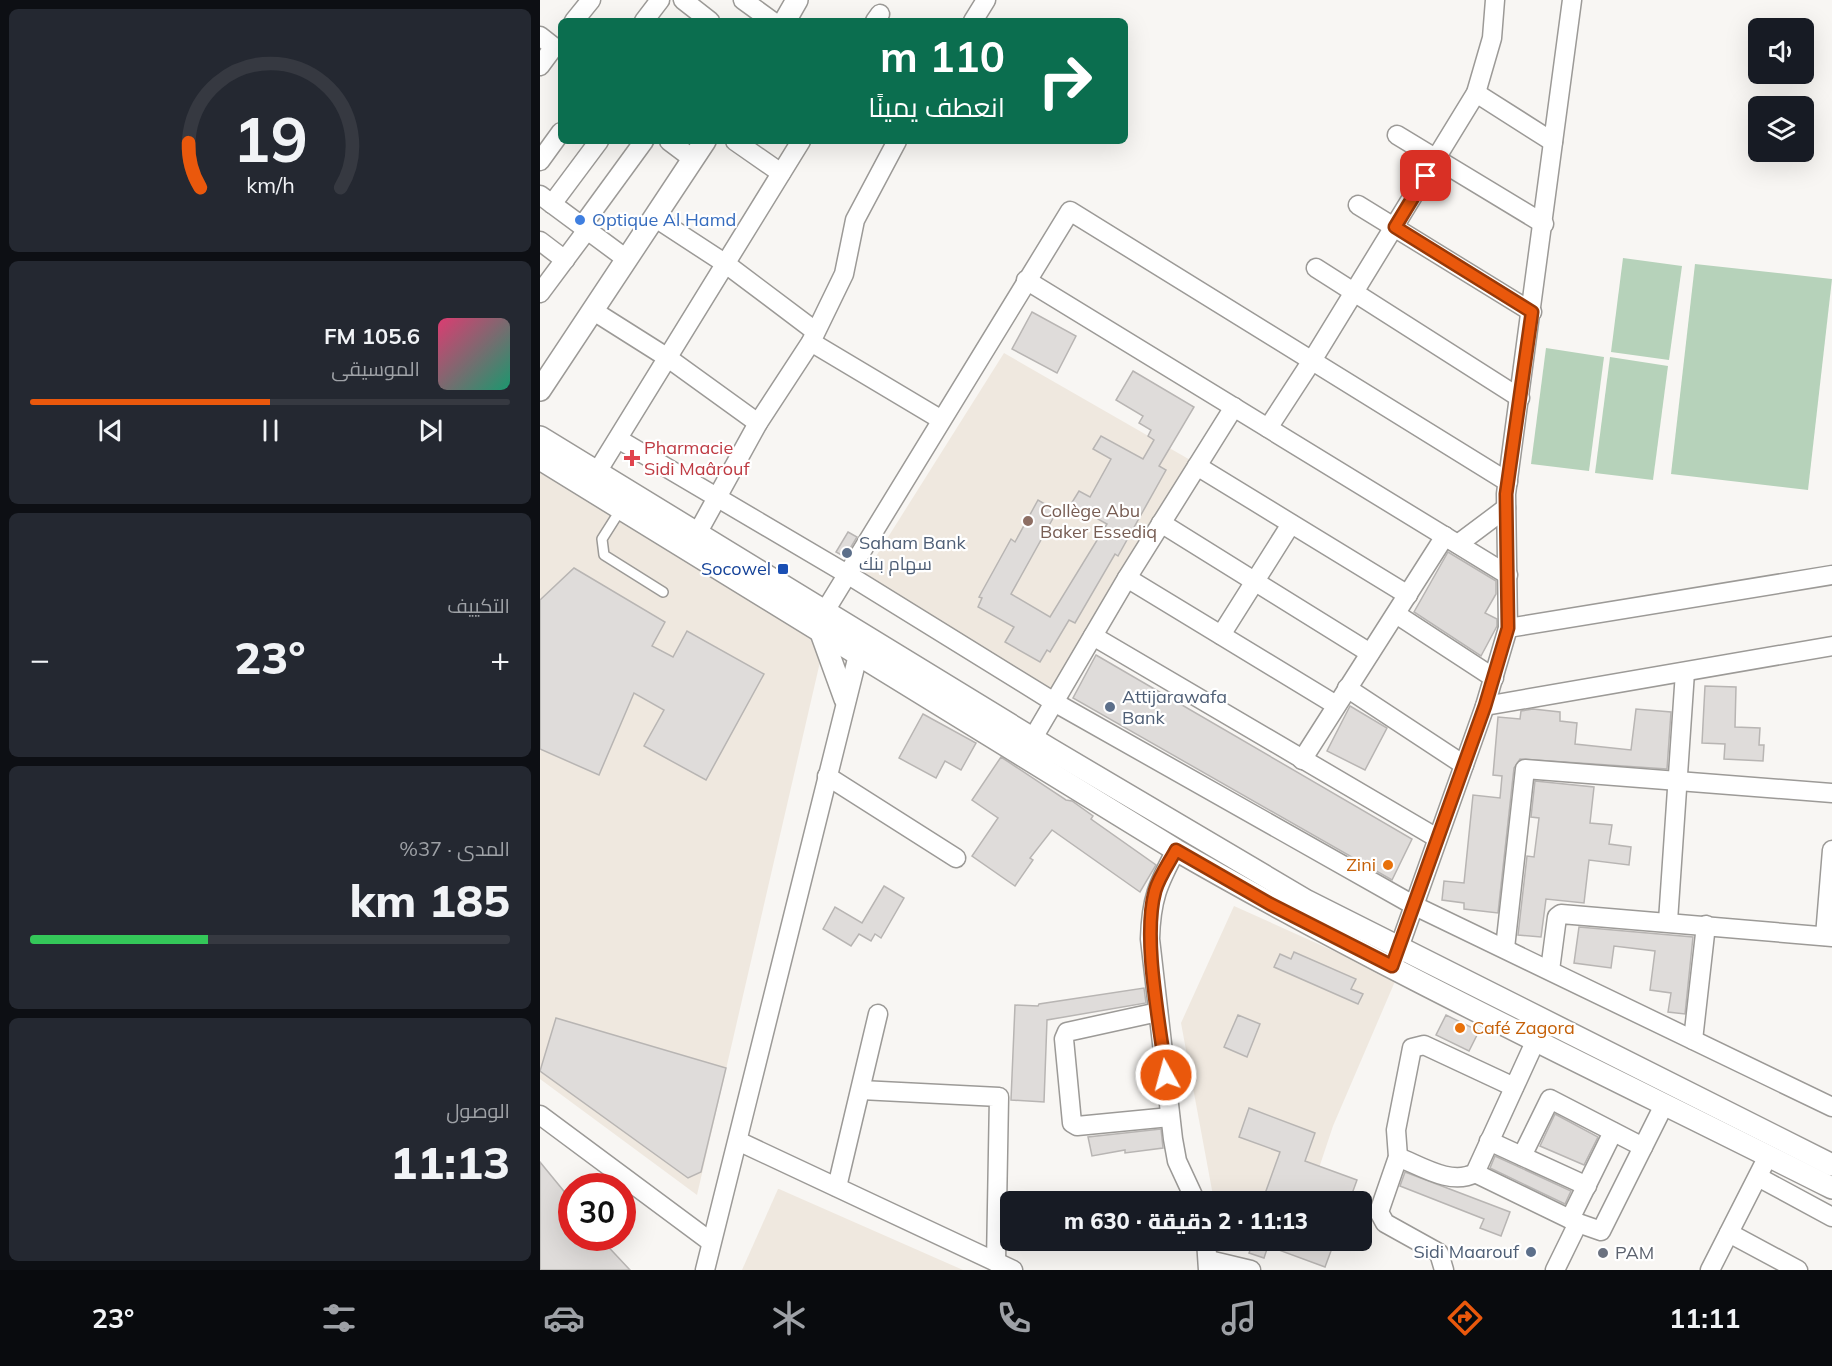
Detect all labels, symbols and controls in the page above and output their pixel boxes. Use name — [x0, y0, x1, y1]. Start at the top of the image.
map controls — [1748, 18, 1814, 162]
button: sound — [1748, 18, 1814, 84]
text: 110 m — [880, 30, 1005, 83]
icon: right — [1026, 42, 1104, 120]
text: انعطف يمينًا — [868, 90, 1005, 124]
button: layers — [1748, 96, 1814, 162]
text: 19 — [233, 99, 307, 178]
pin — [1400, 150, 1451, 201]
icon: arrive — [1409, 159, 1442, 192]
text: km/h — [246, 171, 294, 198]
place label: Optique Al Hamd — [592, 208, 736, 231]
marker: Optique Al Hamd — [573, 213, 587, 227]
text: 105.6 FM — [324, 322, 420, 350]
text: الموسيقى — [331, 356, 420, 381]
icon: previous — [94, 414, 127, 447]
icon: pause — [254, 414, 287, 447]
icon: next — [414, 414, 447, 447]
place label: Pharmacie Sidi Maârouf — [644, 436, 750, 480]
marker: Pharmacie Sidi Maârouf — [625, 451, 639, 465]
place label: Collège Abu Baker Essediq — [1040, 499, 1157, 543]
marker: Collège Abu Baker Essediq — [1021, 514, 1035, 528]
place label: Saham Bank سهام بنك — [859, 531, 966, 576]
marker: Saham Bank سهام بنك — [840, 546, 854, 560]
place label: Socowel — [701, 557, 771, 580]
marker: Socowel — [776, 562, 790, 576]
text: التكييف — [447, 593, 510, 618]
text: 23° — [234, 629, 306, 685]
text: − — [30, 638, 50, 679]
text: + — [490, 638, 510, 679]
place label: Attijarawafa Bank — [1122, 685, 1227, 729]
marker: Attijarawafa Bank — [1103, 700, 1117, 714]
text: المدى · 37% — [399, 836, 510, 861]
place label: Zini — [1346, 853, 1376, 876]
marker: Zini — [1381, 858, 1395, 872]
text: 185 km — [349, 872, 510, 928]
place label: Café Zagora — [1472, 1016, 1575, 1039]
marker: Café Zagora — [1453, 1021, 1467, 1035]
position arrow — [1134, 1043, 1198, 1107]
text: الوصول — [446, 1098, 510, 1123]
text: 11:13 — [390, 1134, 510, 1190]
speed limit sign: 30 — [558, 1173, 636, 1251]
text: 11:13 · 2 دقيقة · 630 m — [1064, 1207, 1308, 1235]
place label: Sidi Maarouf — [1414, 1240, 1520, 1263]
place label: PAM — [1615, 1241, 1654, 1264]
marker: Sidi Maarouf — [1524, 1245, 1538, 1259]
marker: PAM — [1596, 1246, 1610, 1260]
icon: filters — [318, 1297, 360, 1339]
icon: car — [543, 1297, 585, 1339]
icon: climate — [768, 1297, 810, 1339]
icon: phone — [993, 1297, 1035, 1339]
icon: music — [1218, 1297, 1260, 1339]
icon: directions — [1444, 1297, 1486, 1339]
text: 23° — [92, 1301, 134, 1335]
text: 11:11 — [1669, 1301, 1740, 1335]

